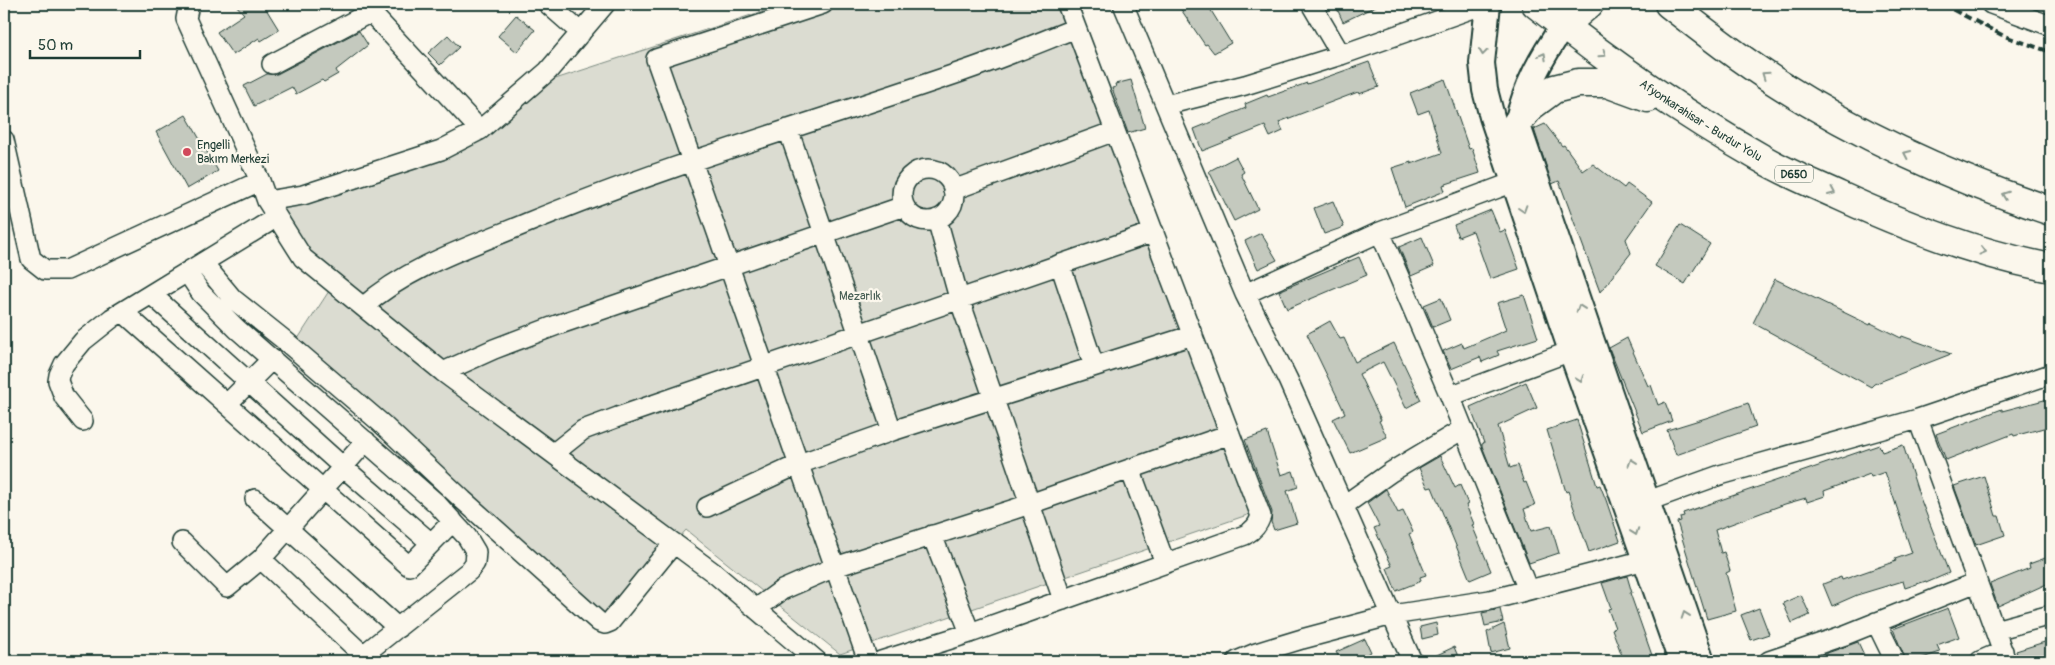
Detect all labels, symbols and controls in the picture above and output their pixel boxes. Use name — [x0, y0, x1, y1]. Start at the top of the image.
scale bar — [30, 28, 140, 60]
text: 50 m — [38, 36, 73, 55]
one-way arrow — [1597, 48, 1607, 57]
one-way arrow — [1478, 49, 1489, 57]
one-way arrow — [1537, 53, 1547, 62]
one-way arrow — [1761, 72, 1771, 81]
street label: Afyonkarahisar - Burdur Yolu — [1637, 76, 1765, 165]
place label: Engelli Bakım Merkezi — [197, 138, 269, 167]
marker: Engelli Bakım Merkezi — [181, 146, 193, 158]
one-way arrow — [1903, 149, 1912, 160]
road number: D650 — [1775, 165, 1813, 182]
one-way arrow — [1826, 186, 1835, 196]
one-way arrow — [2001, 191, 2010, 201]
one-way arrow — [1517, 204, 1527, 212]
one-way arrow — [1978, 245, 1986, 255]
park label: Mezarlık — [839, 289, 881, 304]
one-way arrow — [1576, 304, 1586, 313]
one-way arrow — [1574, 374, 1584, 383]
one-way arrow — [1628, 458, 1638, 467]
one-way arrow — [1629, 527, 1639, 536]
one-way arrow — [1681, 612, 1691, 620]

